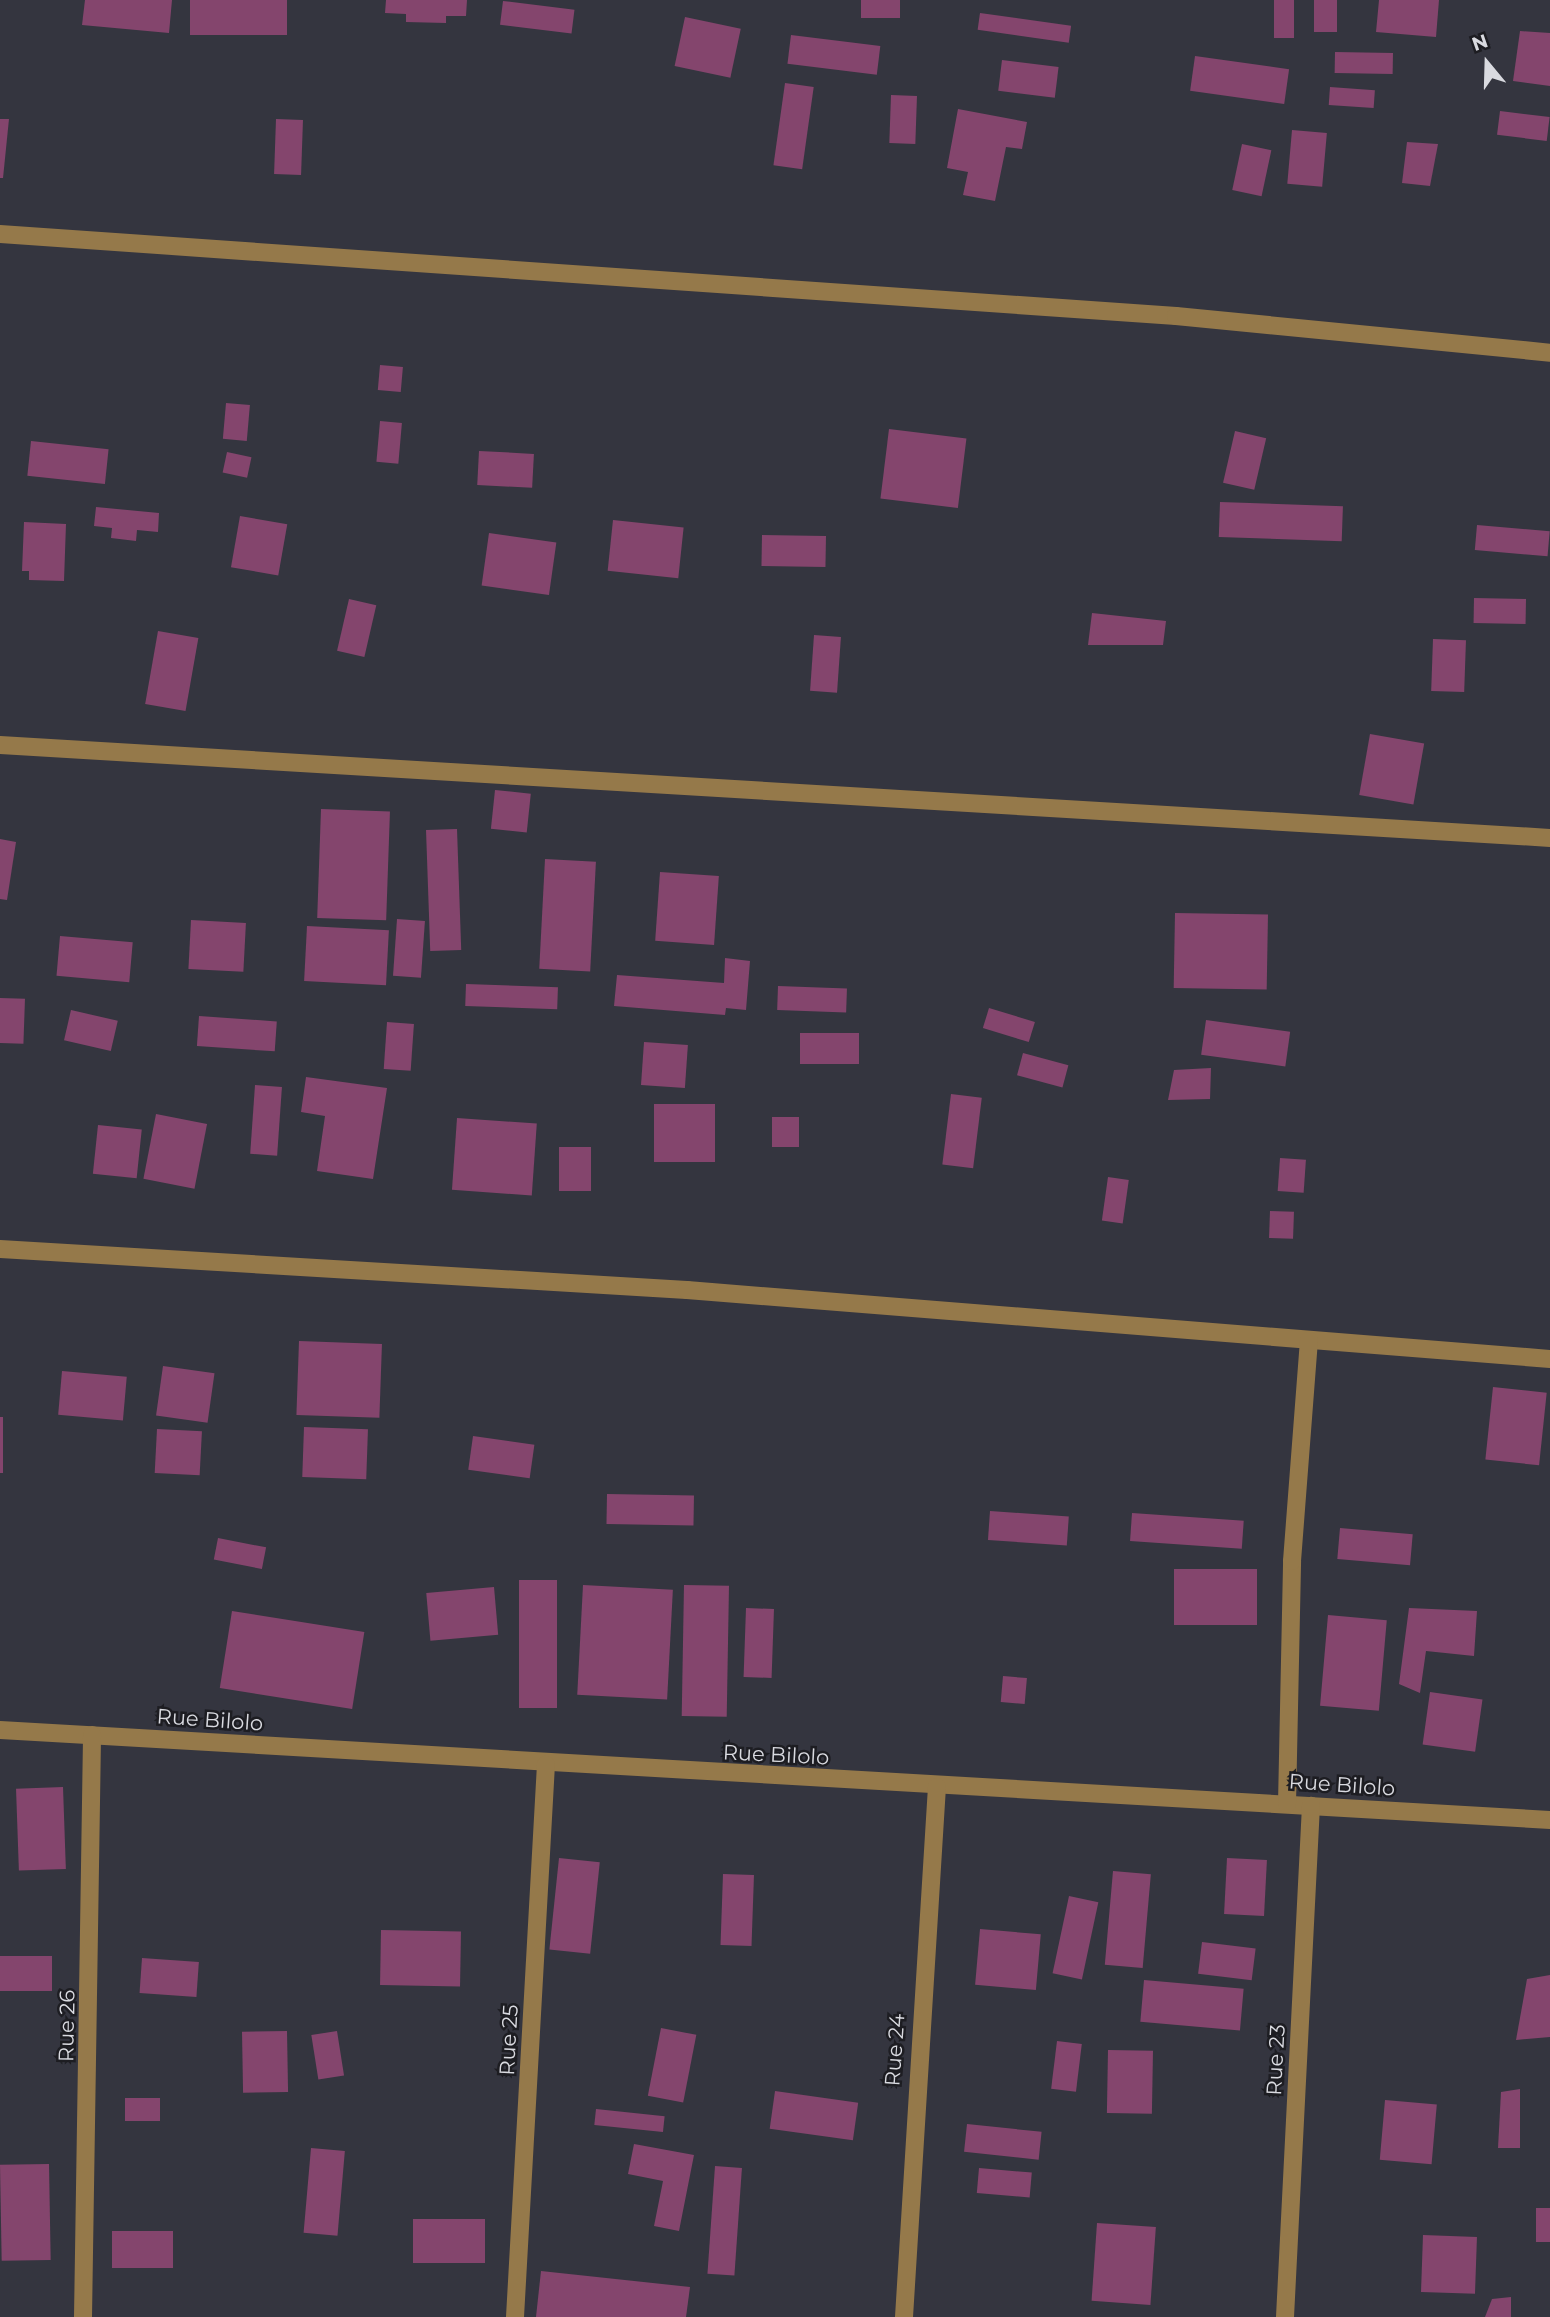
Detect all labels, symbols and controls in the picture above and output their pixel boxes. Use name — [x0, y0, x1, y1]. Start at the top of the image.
north arrow — [1452, 28, 1522, 98]
text: N — [1469, 29, 1491, 56]
street label: Rue Bilolo — [156, 1704, 264, 1736]
street label: Rue Bilolo — [722, 1740, 830, 1770]
street label: Rue Bilolo — [1288, 1769, 1396, 1801]
street label: Rue 26 — [54, 1990, 80, 2062]
street label: Rue 25 — [495, 2004, 523, 2076]
street label: Rue 24 — [880, 2013, 910, 2087]
street label: Rue 23 — [1262, 2024, 1290, 2096]

